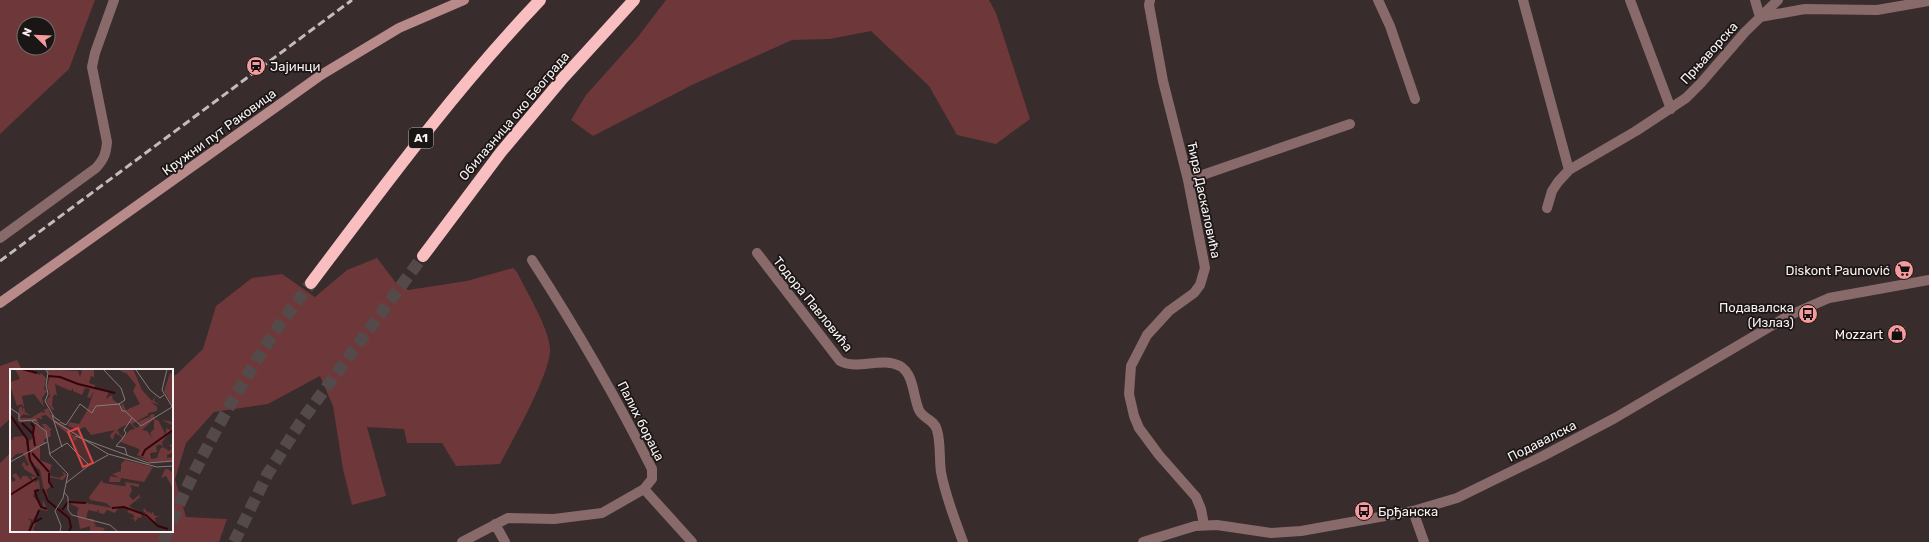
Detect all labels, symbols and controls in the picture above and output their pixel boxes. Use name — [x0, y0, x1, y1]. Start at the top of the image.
north arrow — [16, 16, 56, 56]
street label: Прњаворска — [1677, 19, 1741, 87]
text: N — [20, 26, 35, 38]
street label: Обилазница око Београда — [456, 49, 572, 183]
station icon: Јајинци — [245, 55, 267, 77]
place label: Јајинци — [270, 59, 321, 74]
street label: Кружни пут Раковица — [159, 86, 279, 178]
road number: A1 — [409, 128, 433, 148]
street label: Ћира Даскаловића — [1184, 140, 1224, 260]
street label: Тодора Павловића — [770, 254, 856, 354]
supermarket icon: Diskont Paunović — [1893, 259, 1915, 281]
place label: Diskont Paunović — [1786, 263, 1890, 278]
place label: Подавалска (Излаз) — [1719, 300, 1794, 330]
bus stop icon: Подавалска (Излаз) — [1797, 303, 1819, 325]
shop icon: Mozzart — [1886, 323, 1908, 345]
place label: Mozzart — [1835, 327, 1883, 342]
inset map — [10, 369, 173, 532]
street label: Палих бораца — [615, 379, 667, 463]
street label: Подавалска — [1505, 417, 1579, 465]
bus stop icon: Брђанска — [1353, 500, 1375, 522]
place label: Брђанска — [1378, 504, 1438, 519]

